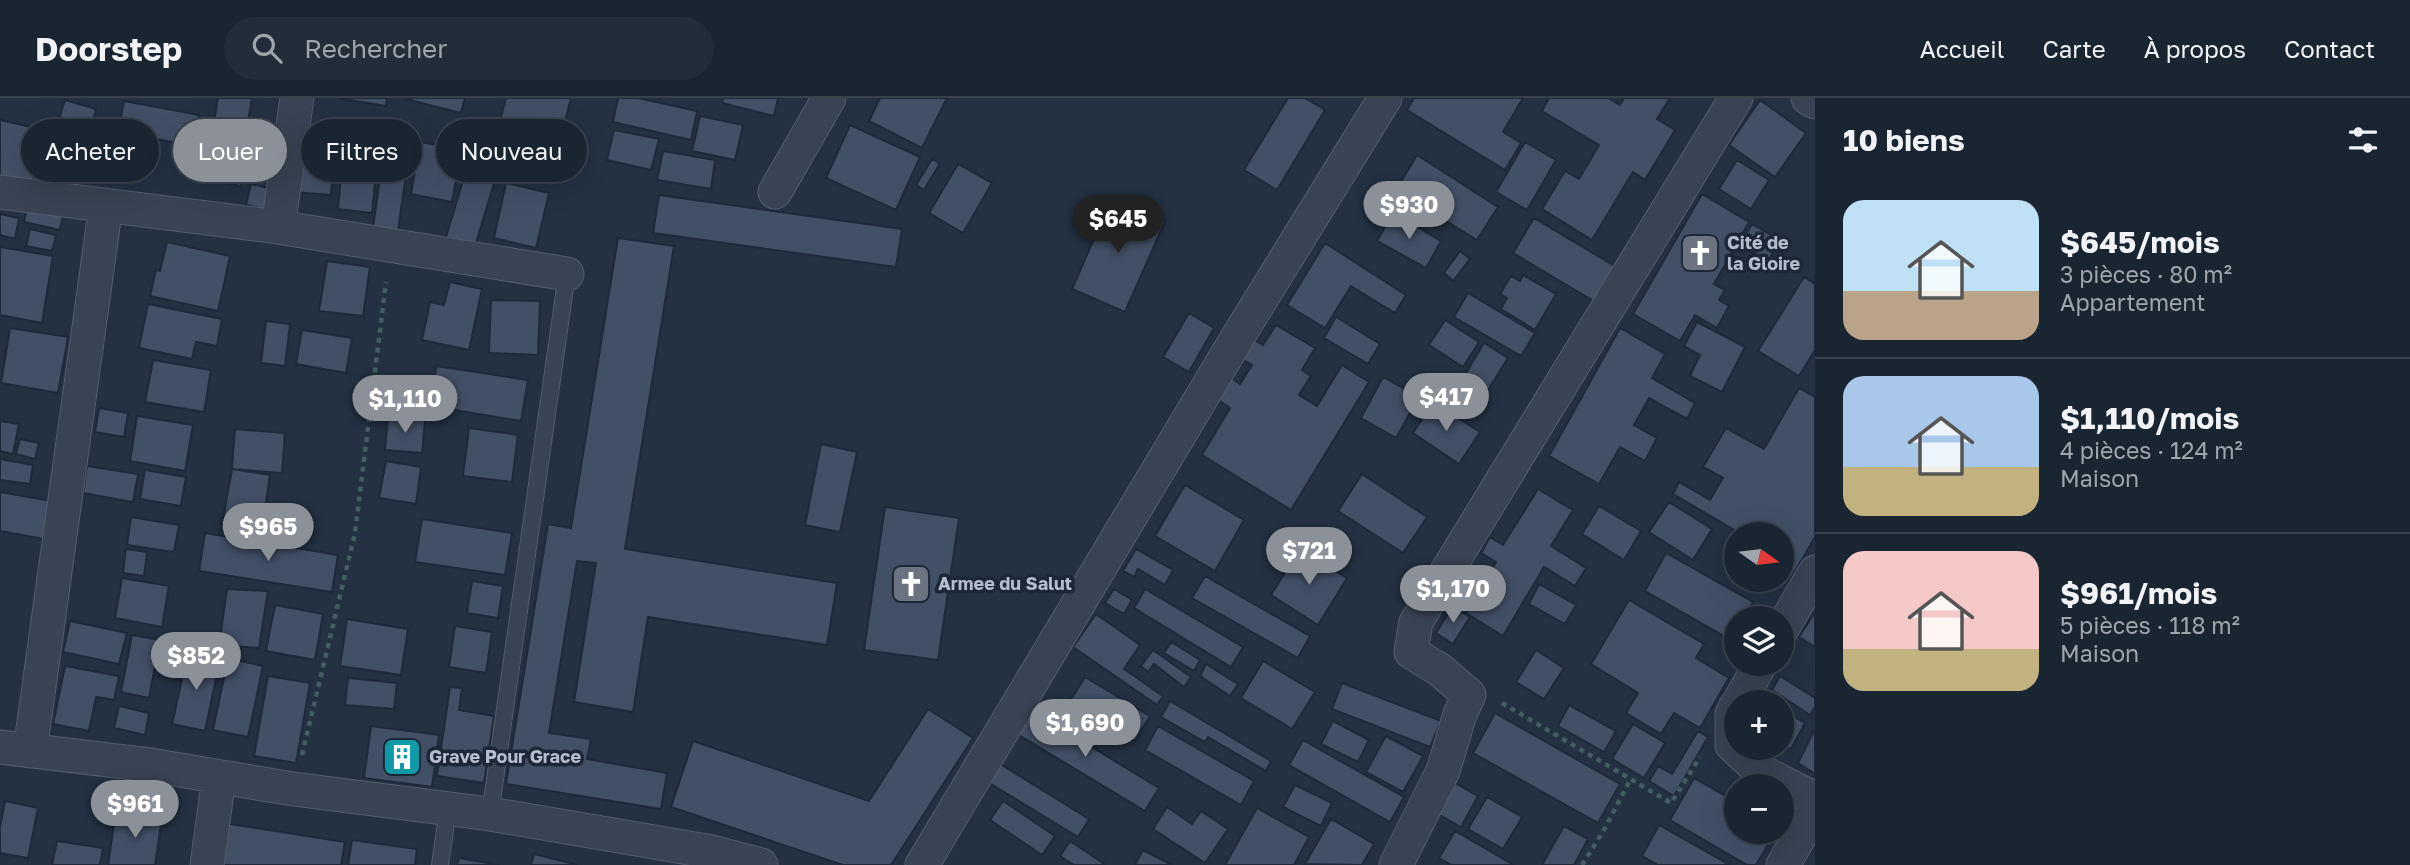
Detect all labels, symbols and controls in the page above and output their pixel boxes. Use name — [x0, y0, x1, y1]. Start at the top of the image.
search box — [224, 17, 714, 80]
text: Doorstep — [35, 29, 182, 68]
icon: search — [248, 29, 286, 67]
text: Rechercher — [304, 33, 447, 64]
text: Accueil — [1920, 34, 2004, 63]
text: Carte — [2042, 34, 2106, 63]
text: À propos — [2144, 34, 2246, 63]
text: Contact — [2284, 34, 2375, 63]
chip: Acheter — [21, 119, 159, 182]
chip: Louer — [173, 119, 287, 182]
chip: Filtres — [301, 119, 422, 182]
chip: Nouveau — [436, 119, 587, 182]
icon: filters — [2344, 121, 2382, 159]
text: 10 biens — [1843, 122, 1965, 158]
pin: $930 — [1368, 181, 1450, 241]
text: $930 — [1380, 190, 1439, 218]
pin: $645 — [1077, 195, 1159, 255]
text: $645 — [1089, 204, 1147, 232]
text: $645/mois — [2060, 224, 2220, 260]
icon: home — [1899, 228, 1983, 312]
place label: Cité de la Gloire — [1727, 231, 1801, 274]
church icon: Cité de la Gloire — [1679, 232, 1721, 274]
text: 3 pièces · 80 m² — [2060, 260, 2232, 288]
text: Appartement — [2060, 288, 2205, 316]
pin: $417 — [1405, 374, 1487, 433]
pin: $1,110 — [348, 376, 462, 435]
text: $417 — [1419, 382, 1473, 410]
text: $1,110 — [368, 384, 442, 412]
text: $1,110/mois — [2060, 400, 2239, 436]
icon: home — [1899, 404, 1983, 488]
text: 4 pièces · 124 m² — [2060, 436, 2243, 464]
text: Maison — [2060, 464, 2139, 492]
pin: $965 — [227, 504, 309, 563]
text: $965 — [239, 512, 297, 540]
north arrow — [1724, 522, 1794, 592]
map controls — [1724, 522, 1794, 844]
pin: $721 — [1268, 528, 1350, 587]
text: $721 — [1282, 536, 1336, 564]
church icon: Armee du Salut — [890, 563, 932, 605]
pin: $1,170 — [1396, 566, 1510, 625]
place label: Armee du Salut — [938, 572, 1072, 594]
text: $1,170 — [1416, 574, 1490, 602]
text: $961/mois — [2060, 575, 2217, 611]
icon: home — [1899, 579, 1983, 663]
button: layers — [1724, 606, 1794, 676]
text: 5 pièces · 118 m² — [2060, 611, 2240, 639]
pin: $852 — [155, 632, 237, 692]
text: Maison — [2060, 639, 2139, 667]
text: $852 — [167, 641, 225, 669]
button: + — [1724, 690, 1794, 760]
pin: $1,690 — [1028, 700, 1142, 759]
text: $1,690 — [1046, 708, 1124, 736]
building icon: Grave Pour Grace — [381, 736, 423, 778]
place label: Grave Pour Grace — [429, 745, 581, 767]
button: − — [1724, 774, 1794, 844]
pin: $961 — [94, 780, 176, 840]
text: $961 — [107, 789, 163, 817]

